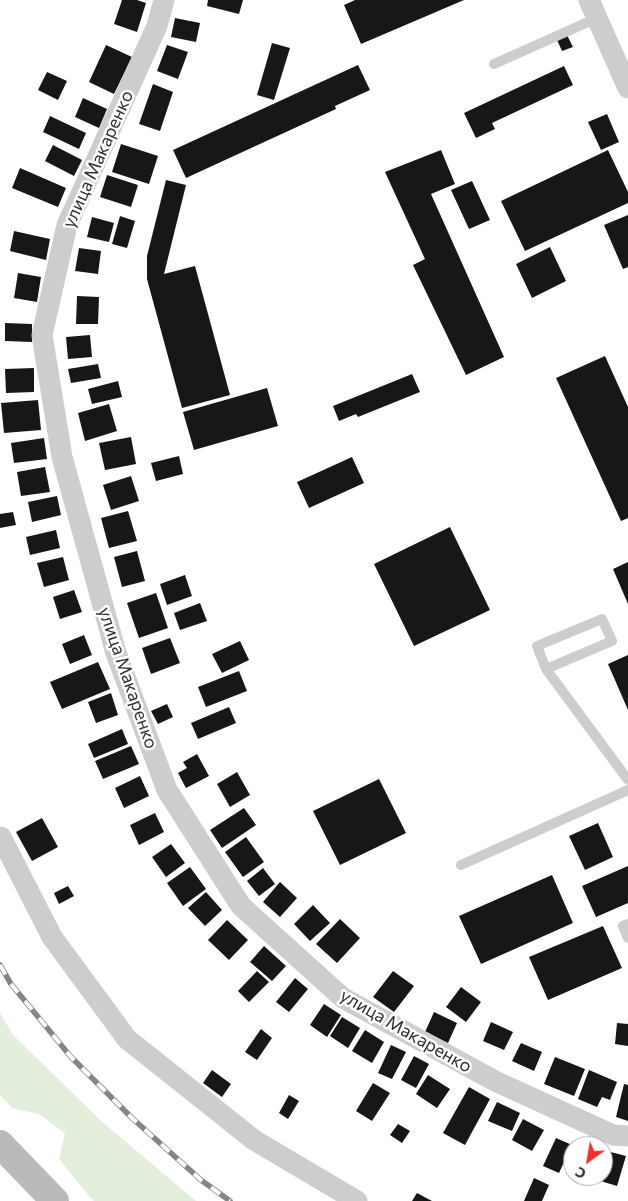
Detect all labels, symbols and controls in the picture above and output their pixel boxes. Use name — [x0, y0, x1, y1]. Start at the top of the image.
street label: улица Макаренко — [58, 87, 138, 231]
street label: улица Макаренко — [94, 604, 162, 752]
street label: улица Макаренко — [336, 985, 476, 1077]
north arrow — [563, 1136, 613, 1186]
text: С — [572, 1164, 589, 1183]

